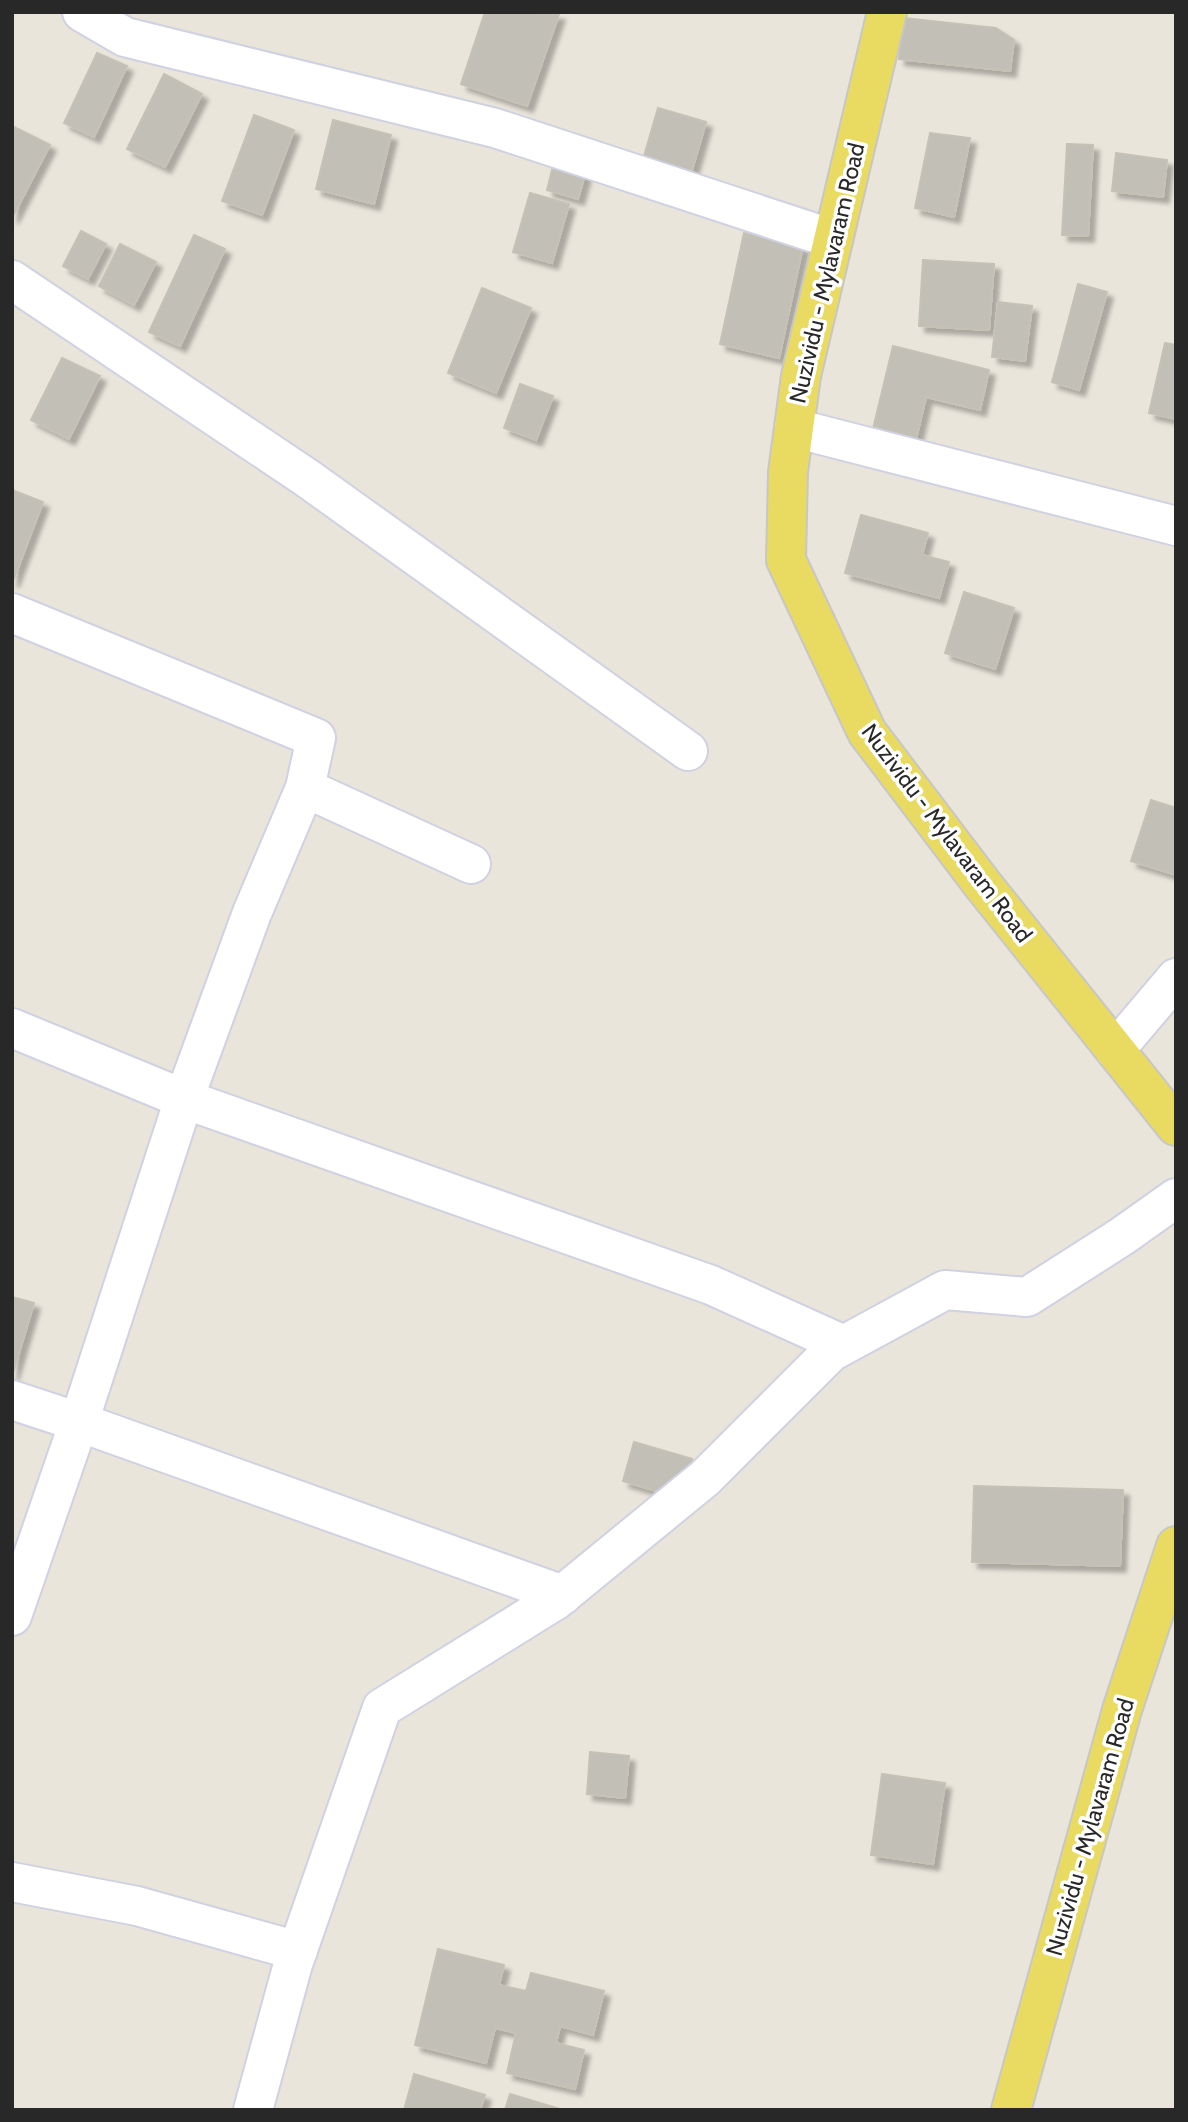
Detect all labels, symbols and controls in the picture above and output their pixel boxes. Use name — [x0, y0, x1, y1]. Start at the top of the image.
street label: Nuzividu - Mylavaram Road — [783, 140, 871, 406]
street label: Nuzividu - Mylavaram Road — [856, 718, 1038, 948]
street label: Nuzividu - Mylavaram Road — [1040, 1695, 1140, 1959]

